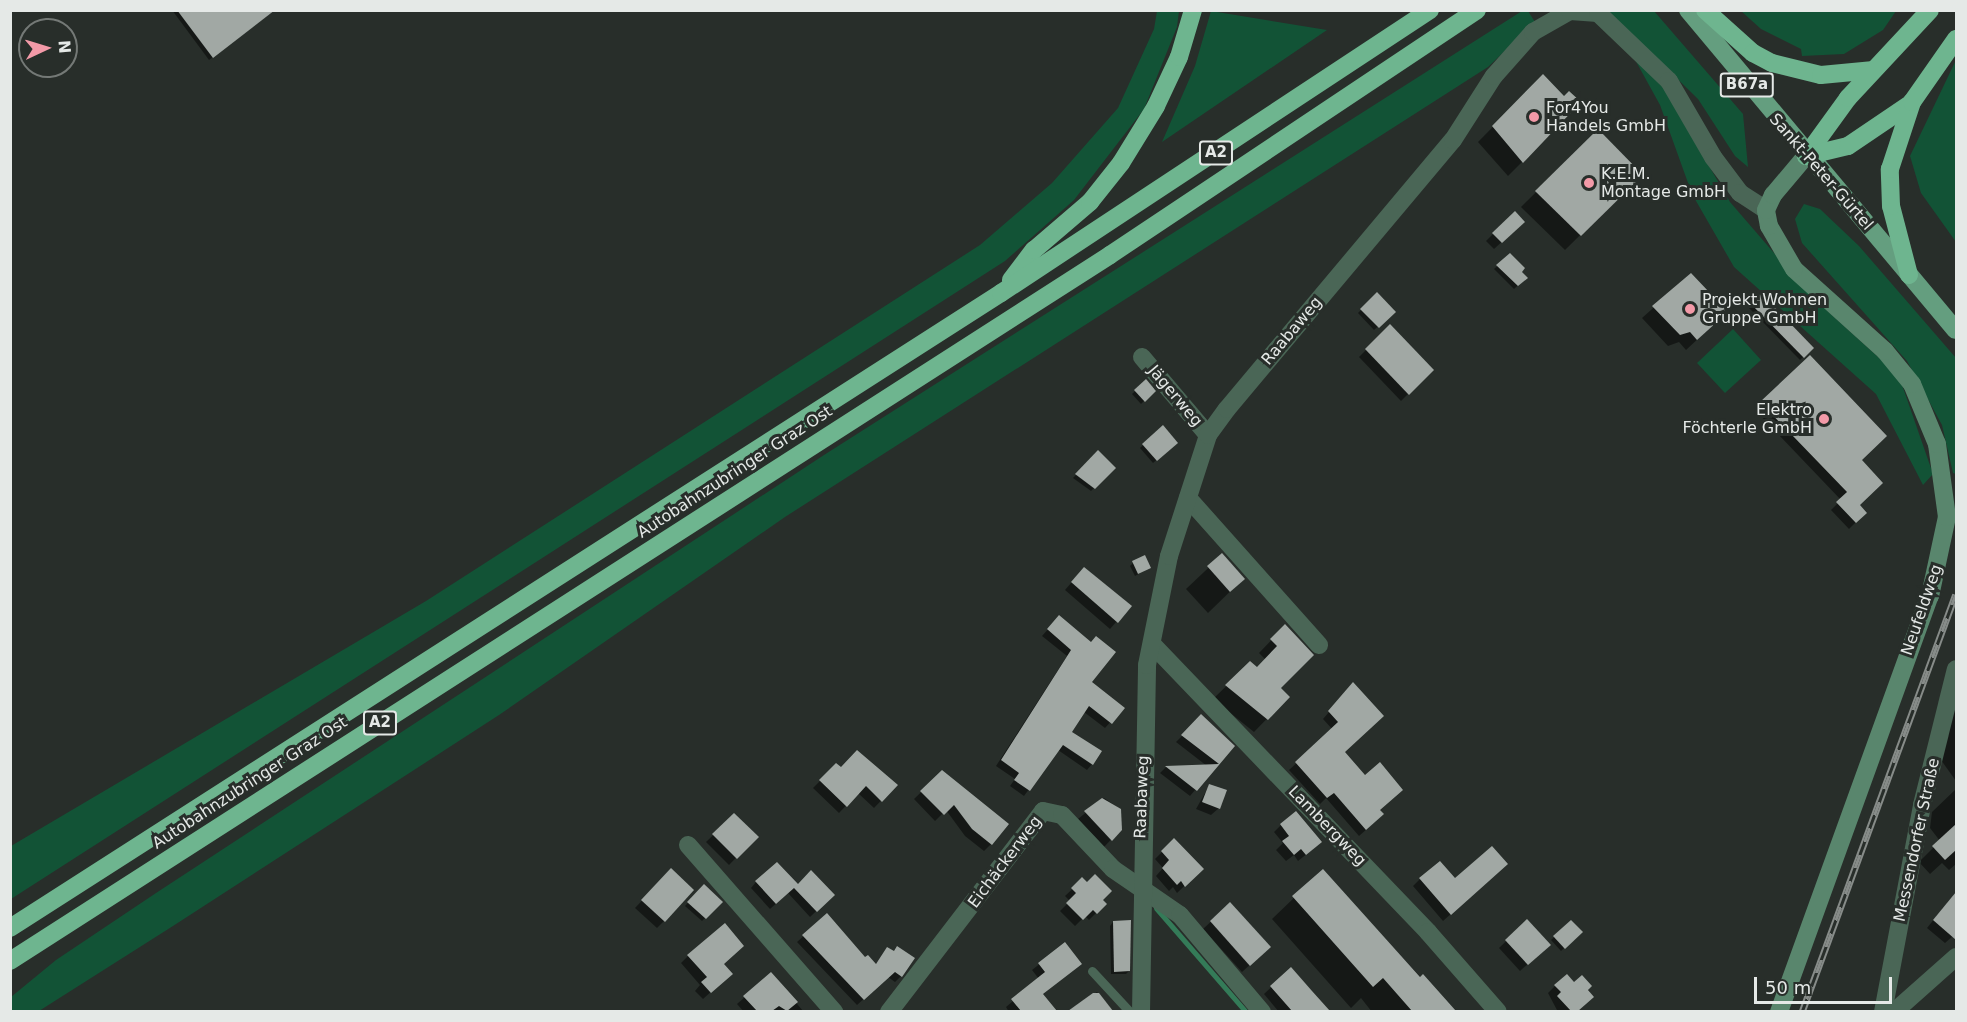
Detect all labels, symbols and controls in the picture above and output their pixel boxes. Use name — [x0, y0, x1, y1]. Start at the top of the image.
north arrow — [18, 18, 78, 78]
text: N — [55, 39, 74, 54]
road number: B67a — [1718, 73, 1776, 97]
place label: For4You Handels GmbH — [1546, 98, 1666, 136]
marker: For4You Handels GmbH — [1527, 110, 1541, 124]
street label: Sankt-Peter-Gürtel — [1765, 110, 1877, 234]
road number: A2 — [1198, 141, 1234, 165]
place label: K.E.M. Montage GmbH — [1601, 164, 1726, 202]
marker: K.E.M. Montage GmbH — [1582, 176, 1596, 190]
place label: Projekt Wohnen Gruppe GmbH — [1702, 290, 1827, 328]
street label: Raabaweg — [1258, 293, 1326, 369]
marker: Projekt Wohnen Gruppe GmbH — [1683, 302, 1697, 316]
street label: Jägerweg — [1144, 361, 1206, 431]
place label: Elektro Föchterle GmbH — [1682, 400, 1812, 438]
street label: Autobahnzubringer Graz Ost — [634, 402, 836, 542]
marker: Elektro Föchterle GmbH — [1817, 412, 1831, 426]
street label: Neufeldweg — [1897, 562, 1947, 658]
road number: A2 — [362, 711, 398, 735]
street label: Autobahnzubringer Graz Ost — [149, 713, 351, 853]
street label: Raabaweg — [1131, 755, 1153, 839]
street label: Messendorfer Straße — [1890, 756, 1944, 924]
street label: Lambergweg — [1284, 782, 1370, 870]
street label: Eichäckerweg — [964, 812, 1046, 912]
scale bar — [1757, 965, 1895, 1003]
text: 50 m — [1765, 977, 1811, 998]

